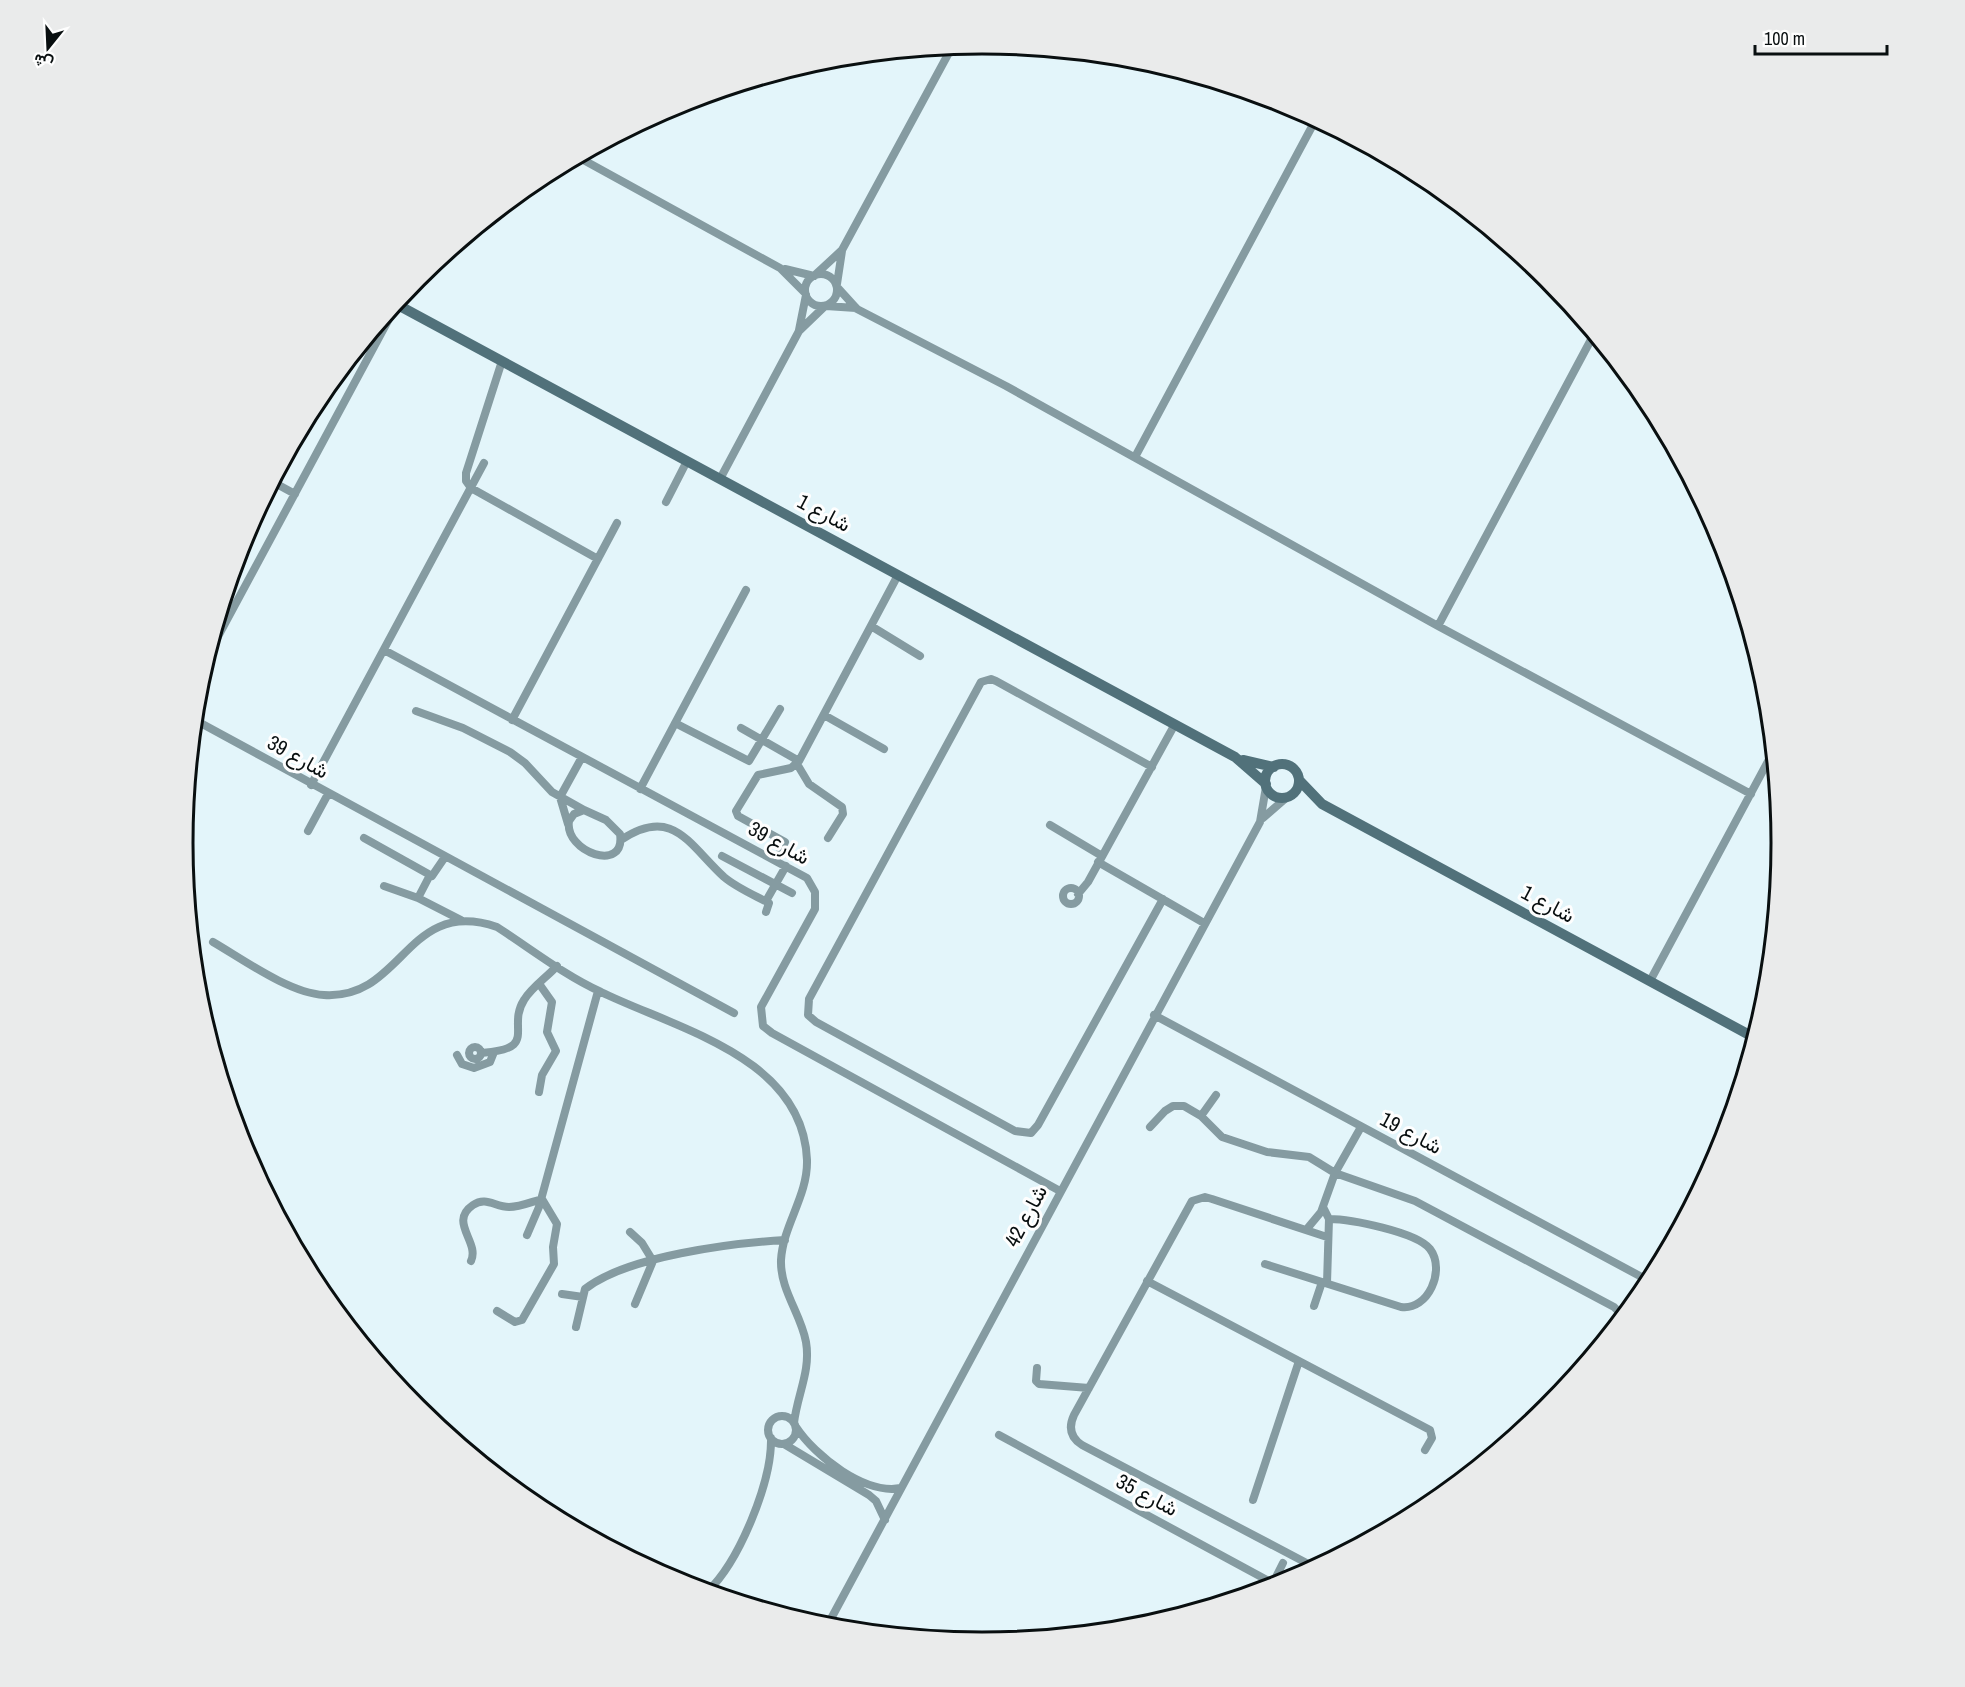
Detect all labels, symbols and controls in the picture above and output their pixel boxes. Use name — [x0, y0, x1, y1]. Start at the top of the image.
north arrow — [18, 18, 78, 78]
scale bar — [1755, 18, 1887, 56]
text: 100 m — [1764, 26, 1805, 51]
text: ش — [31, 49, 56, 76]
street label: شارع 1 — [792, 486, 856, 539]
street label: شارع 39 — [262, 728, 334, 785]
street label: شارع 39 — [743, 814, 815, 871]
street label: شارع 1 — [1516, 877, 1580, 930]
street label: شارع 19 — [1375, 1104, 1447, 1161]
street label: شارع 42 — [997, 1180, 1054, 1252]
street label: شارع 35 — [1111, 1466, 1183, 1523]

